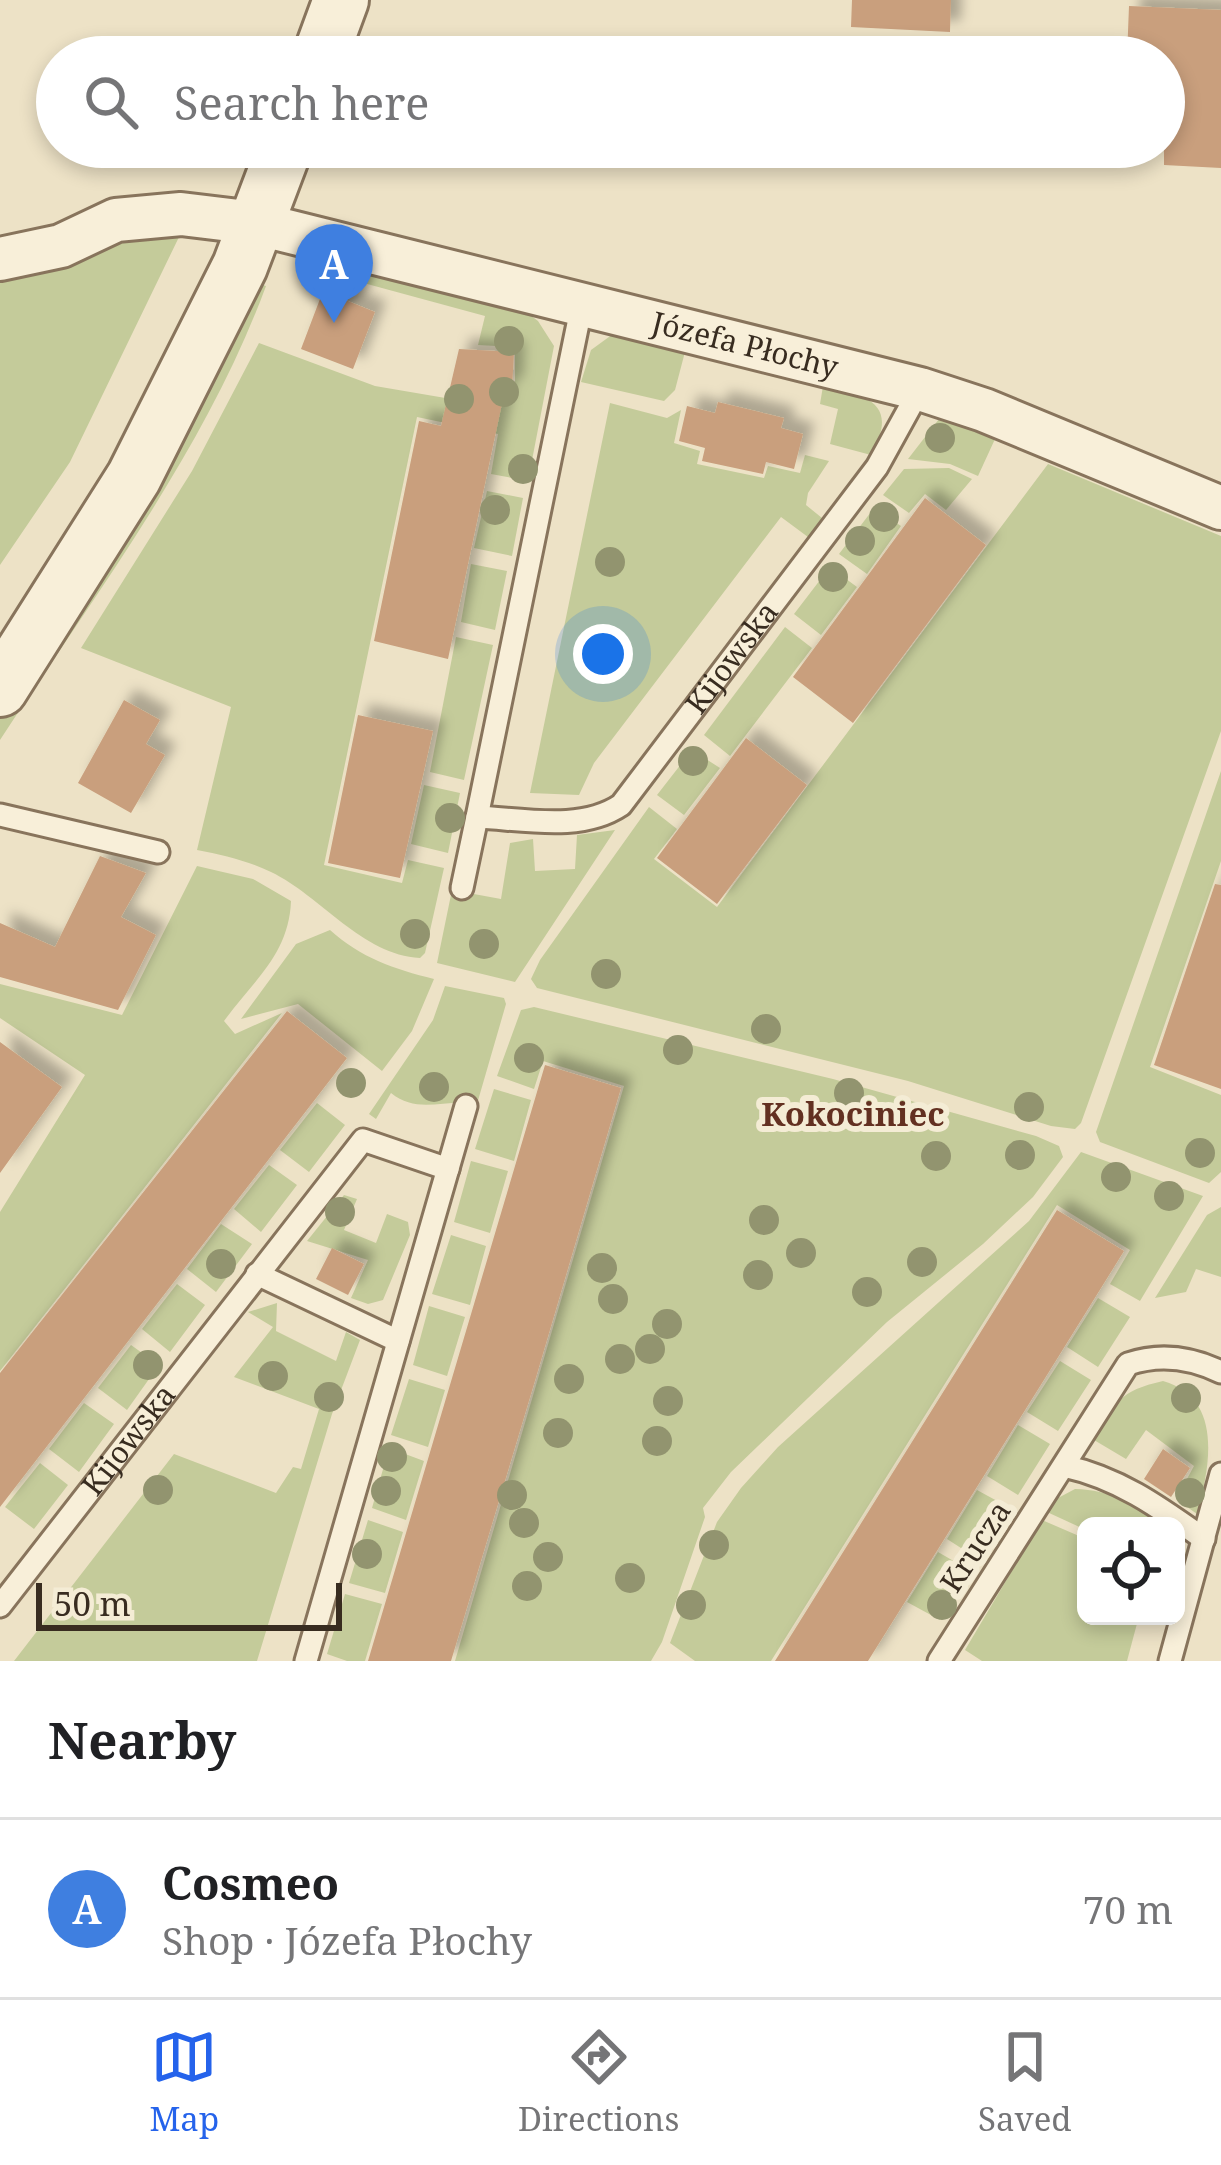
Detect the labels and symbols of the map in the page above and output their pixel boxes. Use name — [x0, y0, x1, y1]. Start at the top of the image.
pin: A — [295, 224, 373, 323]
street label: Józefa Płochy — [647, 301, 843, 387]
street label: Kijowska — [675, 593, 787, 722]
your location — [573, 624, 633, 684]
district label: Kokociniec — [761, 1091, 945, 1136]
street label: Kijowska — [72, 1375, 184, 1504]
street label: Krucza — [930, 1493, 1019, 1600]
scale bar — [36, 1577, 342, 1630]

